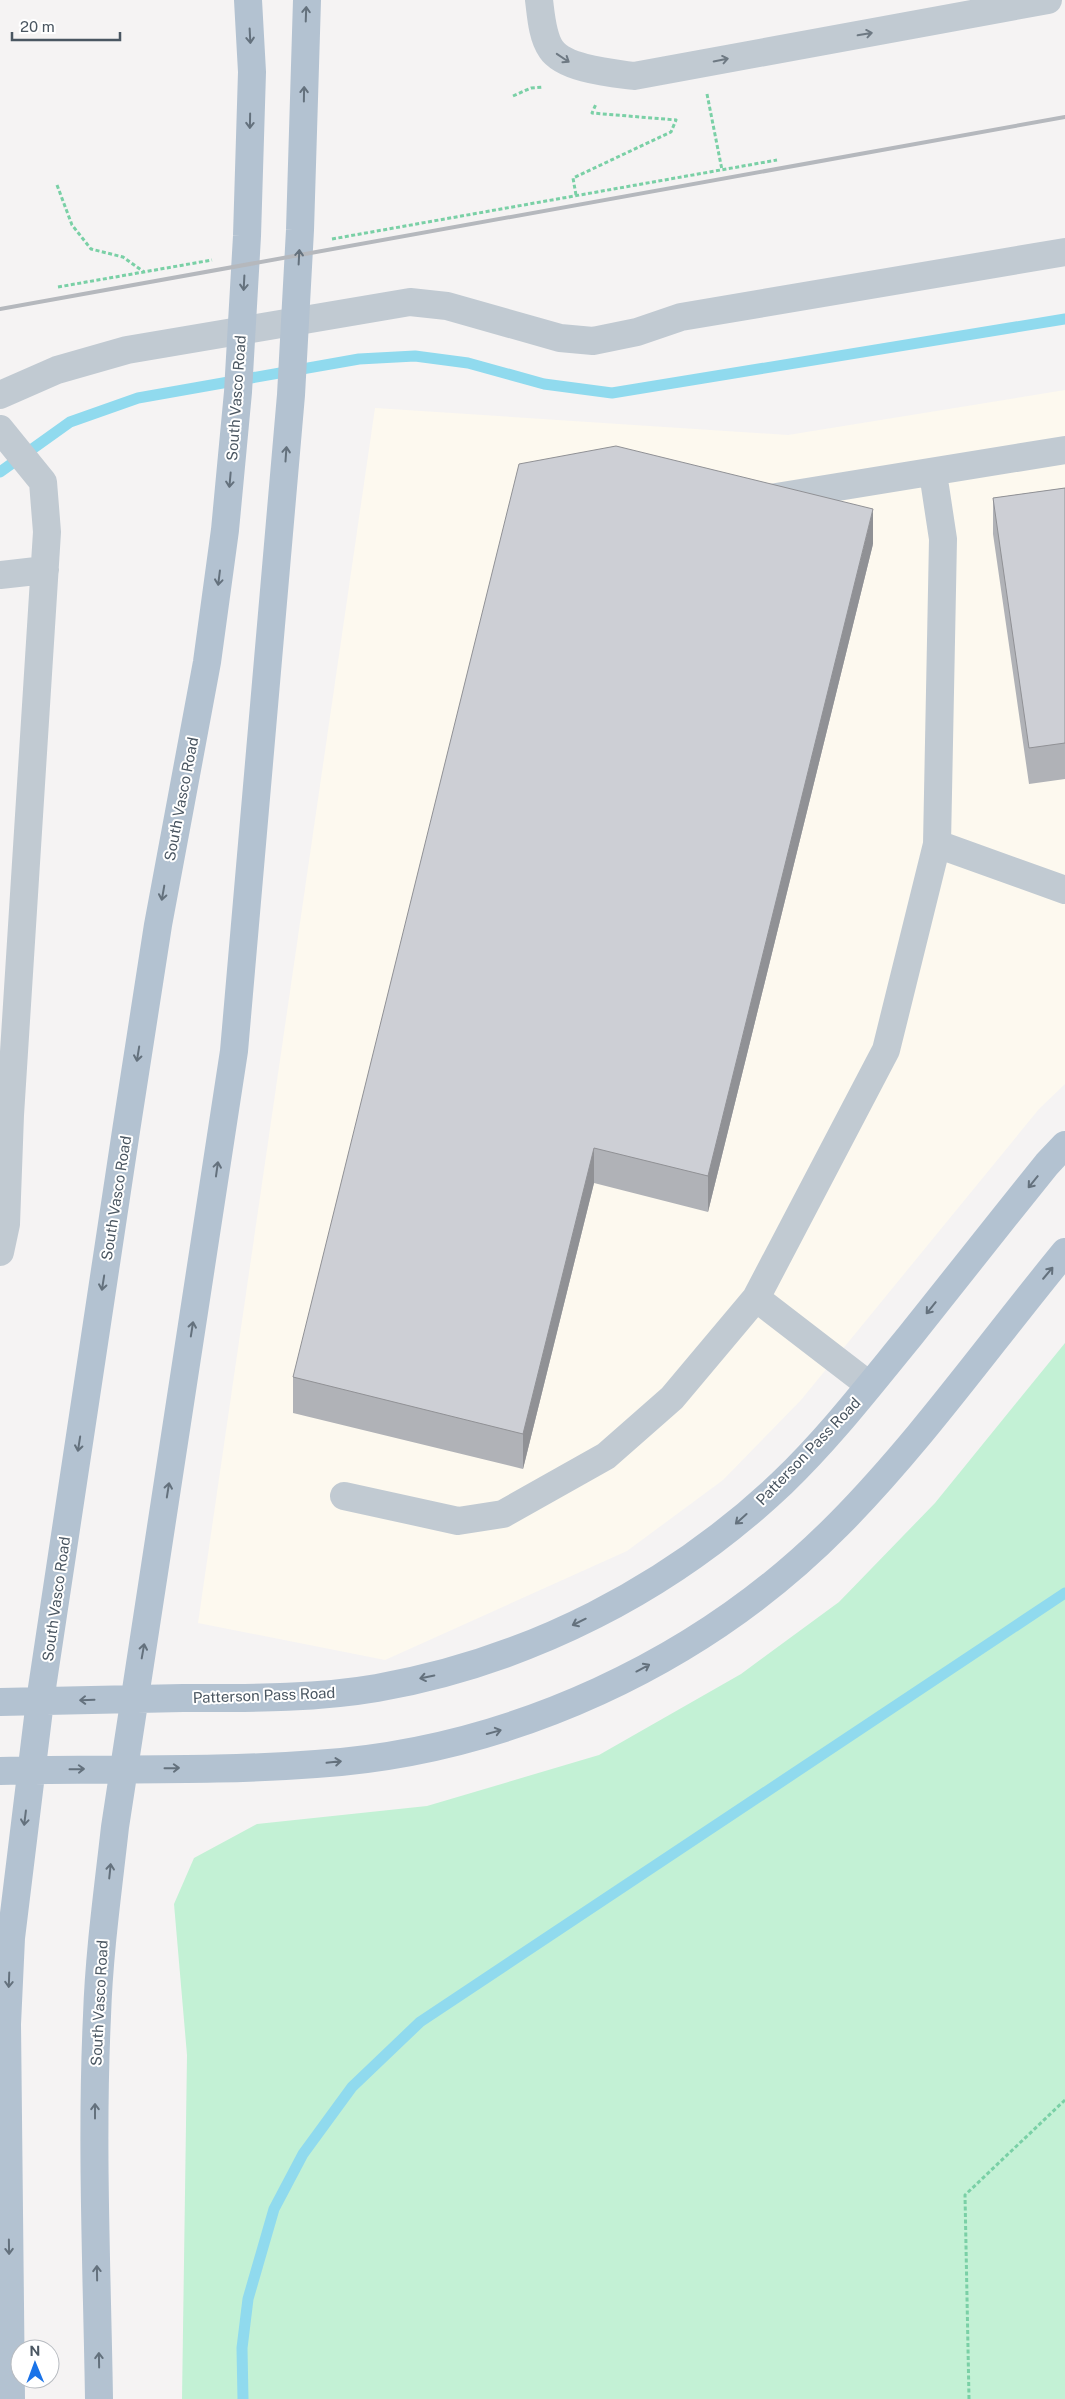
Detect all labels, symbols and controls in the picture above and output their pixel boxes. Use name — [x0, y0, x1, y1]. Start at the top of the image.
one-way arrow — [302, 6, 311, 22]
scale bar — [12, 10, 120, 42]
text: 20 m — [20, 18, 55, 35]
one-way arrow — [245, 28, 254, 44]
one-way arrow — [856, 28, 872, 38]
one-way arrow — [556, 53, 570, 63]
one-way arrow — [713, 54, 729, 64]
one-way arrow — [299, 87, 308, 103]
one-way arrow — [246, 113, 255, 129]
one-way arrow — [294, 249, 303, 265]
one-way arrow — [240, 275, 249, 291]
street label: South Vasco Road — [223, 335, 249, 461]
one-way arrow — [282, 446, 291, 462]
one-way arrow — [225, 472, 235, 488]
one-way arrow — [214, 570, 224, 586]
street label: South Vasco Road — [161, 736, 201, 862]
one-way arrow — [158, 885, 168, 901]
one-way arrow — [133, 1045, 143, 1061]
street label: South Vasco Road — [98, 1134, 134, 1262]
one-way arrow — [212, 1161, 222, 1177]
one-way arrow — [1028, 1175, 1039, 1188]
one-way arrow — [1042, 1267, 1053, 1280]
one-way arrow — [98, 1275, 108, 1291]
one-way arrow — [926, 1302, 937, 1315]
one-way arrow — [187, 1322, 197, 1338]
street label: Patterson Pass Road — [752, 1394, 864, 1508]
one-way arrow — [74, 1435, 84, 1451]
one-way arrow — [163, 1482, 173, 1498]
one-way arrow — [734, 1514, 747, 1525]
street label: South Vasco Road — [39, 1535, 73, 1663]
one-way arrow — [572, 1618, 587, 1627]
one-way arrow — [138, 1643, 148, 1659]
one-way arrow — [635, 1663, 650, 1672]
one-way arrow — [419, 1673, 435, 1682]
street label: Patterson Pass Road — [192, 1684, 336, 1706]
one-way arrow — [80, 1695, 96, 1705]
one-way arrow — [485, 1727, 501, 1736]
one-way arrow — [326, 1757, 342, 1767]
one-way arrow — [164, 1763, 180, 1773]
one-way arrow — [68, 1764, 85, 1774]
one-way arrow — [19, 1810, 29, 1826]
one-way arrow — [105, 1863, 115, 1879]
street label: South Vasco Road — [87, 1940, 111, 2066]
one-way arrow — [5, 1972, 14, 1988]
one-way arrow — [90, 2103, 100, 2119]
one-way arrow — [4, 2239, 14, 2255]
one-way arrow — [92, 2265, 102, 2282]
north arrow — [10, 2339, 60, 2389]
text: N — [29, 2343, 40, 2359]
one-way arrow — [94, 2353, 104, 2369]

